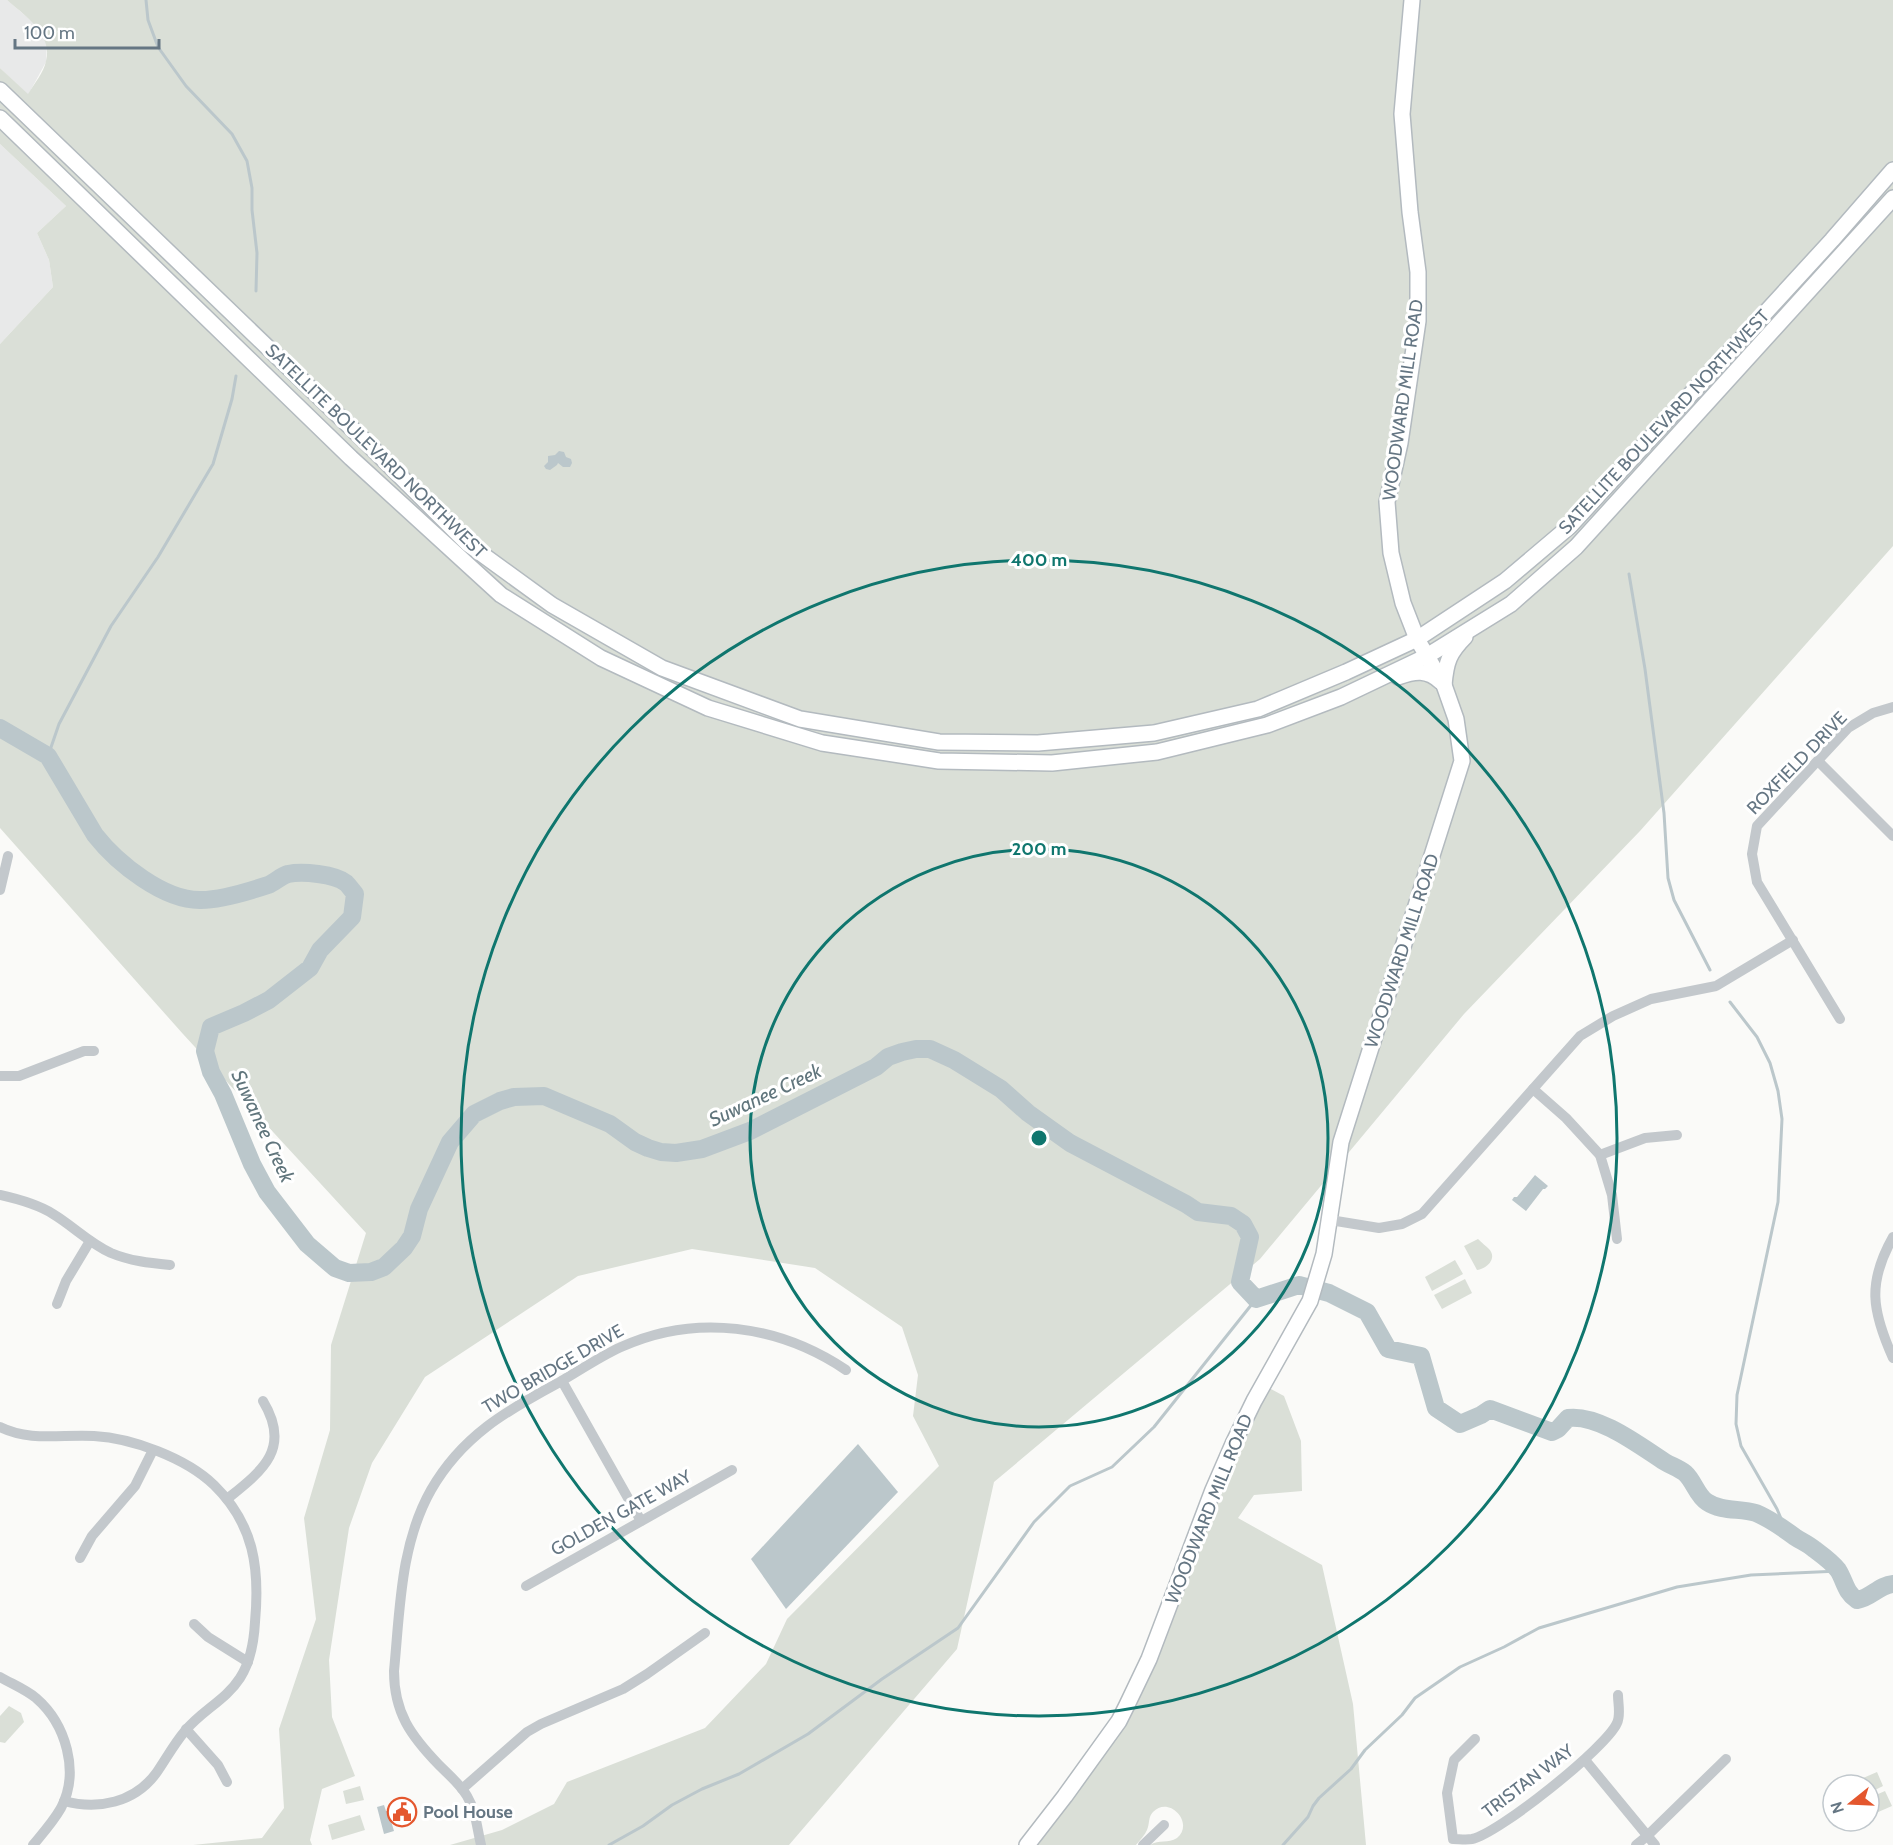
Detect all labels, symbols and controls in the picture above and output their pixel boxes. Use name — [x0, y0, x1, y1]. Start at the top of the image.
scale bar — [15, 12, 159, 50]
text: 100 m — [24, 22, 75, 44]
street label: WOODWARD MILL ROAD — [1378, 298, 1428, 502]
street label: SATELLITE BOULEVARD NORTHWEST — [1554, 305, 1774, 539]
street label: SATELLITE BOULEVARD NORTHWEST — [261, 339, 491, 563]
text: 400 m — [1011, 549, 1067, 571]
street label: ROXFIELD DRIVE — [1742, 707, 1852, 819]
text: 200 m — [1012, 838, 1066, 860]
street label: WOODWARD MILL ROAD — [1360, 851, 1444, 1051]
water label: Suwanee Creek — [705, 1058, 826, 1132]
water label: Suwanee Creek — [226, 1066, 300, 1187]
centre of rings — [1029, 1128, 1049, 1148]
street label: TWO BRIDGE DRIVE — [479, 1320, 627, 1418]
street label: WOODWARD MILL ROAD — [1161, 1411, 1257, 1607]
street label: GOLDEN GATE WAY — [547, 1465, 696, 1561]
street label: TRISTAN WAY — [1478, 1739, 1579, 1822]
north arrow — [1821, 1773, 1881, 1833]
public building icon: Pool House — [386, 1796, 418, 1828]
text: N — [1826, 1799, 1848, 1816]
place label: Pool House — [423, 1801, 513, 1823]

